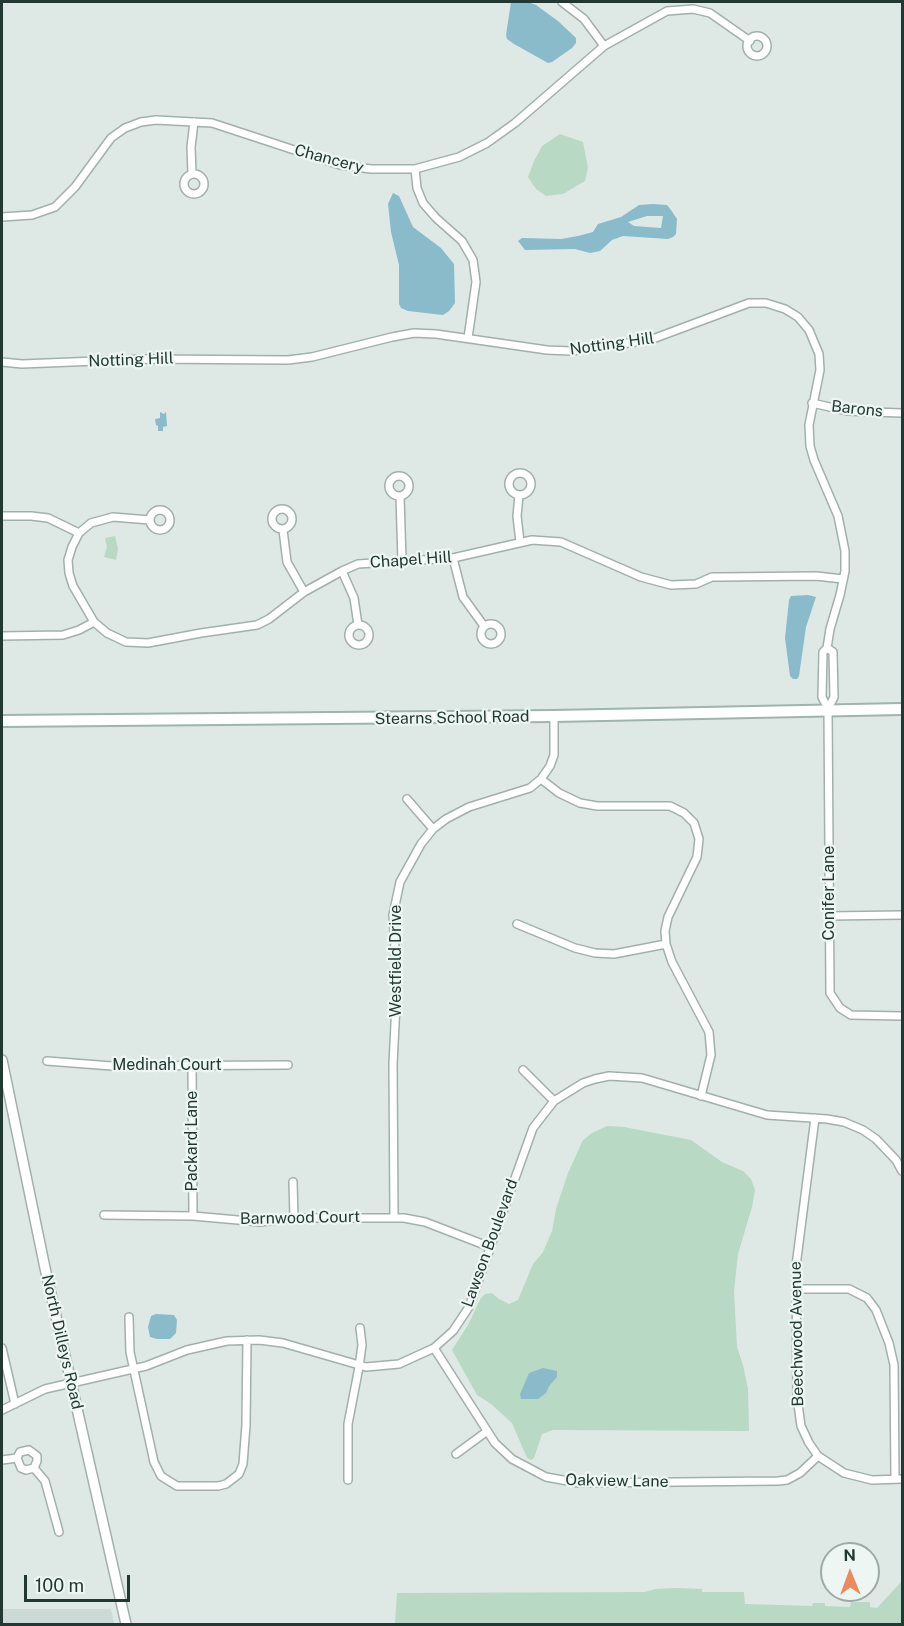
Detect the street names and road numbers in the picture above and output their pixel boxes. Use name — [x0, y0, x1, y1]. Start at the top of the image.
street label: Chancery — [292, 141, 366, 177]
street label: Notting Hill — [568, 329, 656, 359]
street label: Notting Hill — [88, 349, 174, 371]
street label: Barons — [830, 397, 884, 421]
street label: Chapel Hill — [369, 548, 453, 572]
street label: Stearns School Road — [374, 707, 530, 729]
street label: Conifer Lane — [819, 846, 839, 940]
street label: Westfield Drive — [386, 905, 406, 1017]
street label: Medinah Court — [112, 1055, 222, 1075]
street label: Packard Lane — [182, 1091, 202, 1191]
street label: Lawson Boulevard — [458, 1176, 522, 1310]
street label: Barnwood Court — [240, 1207, 360, 1229]
street label: Beechwood Avenue — [786, 1261, 808, 1407]
street label: North Dilleys Road — [37, 1273, 87, 1411]
street label: Oakview Lane — [565, 1471, 669, 1491]

